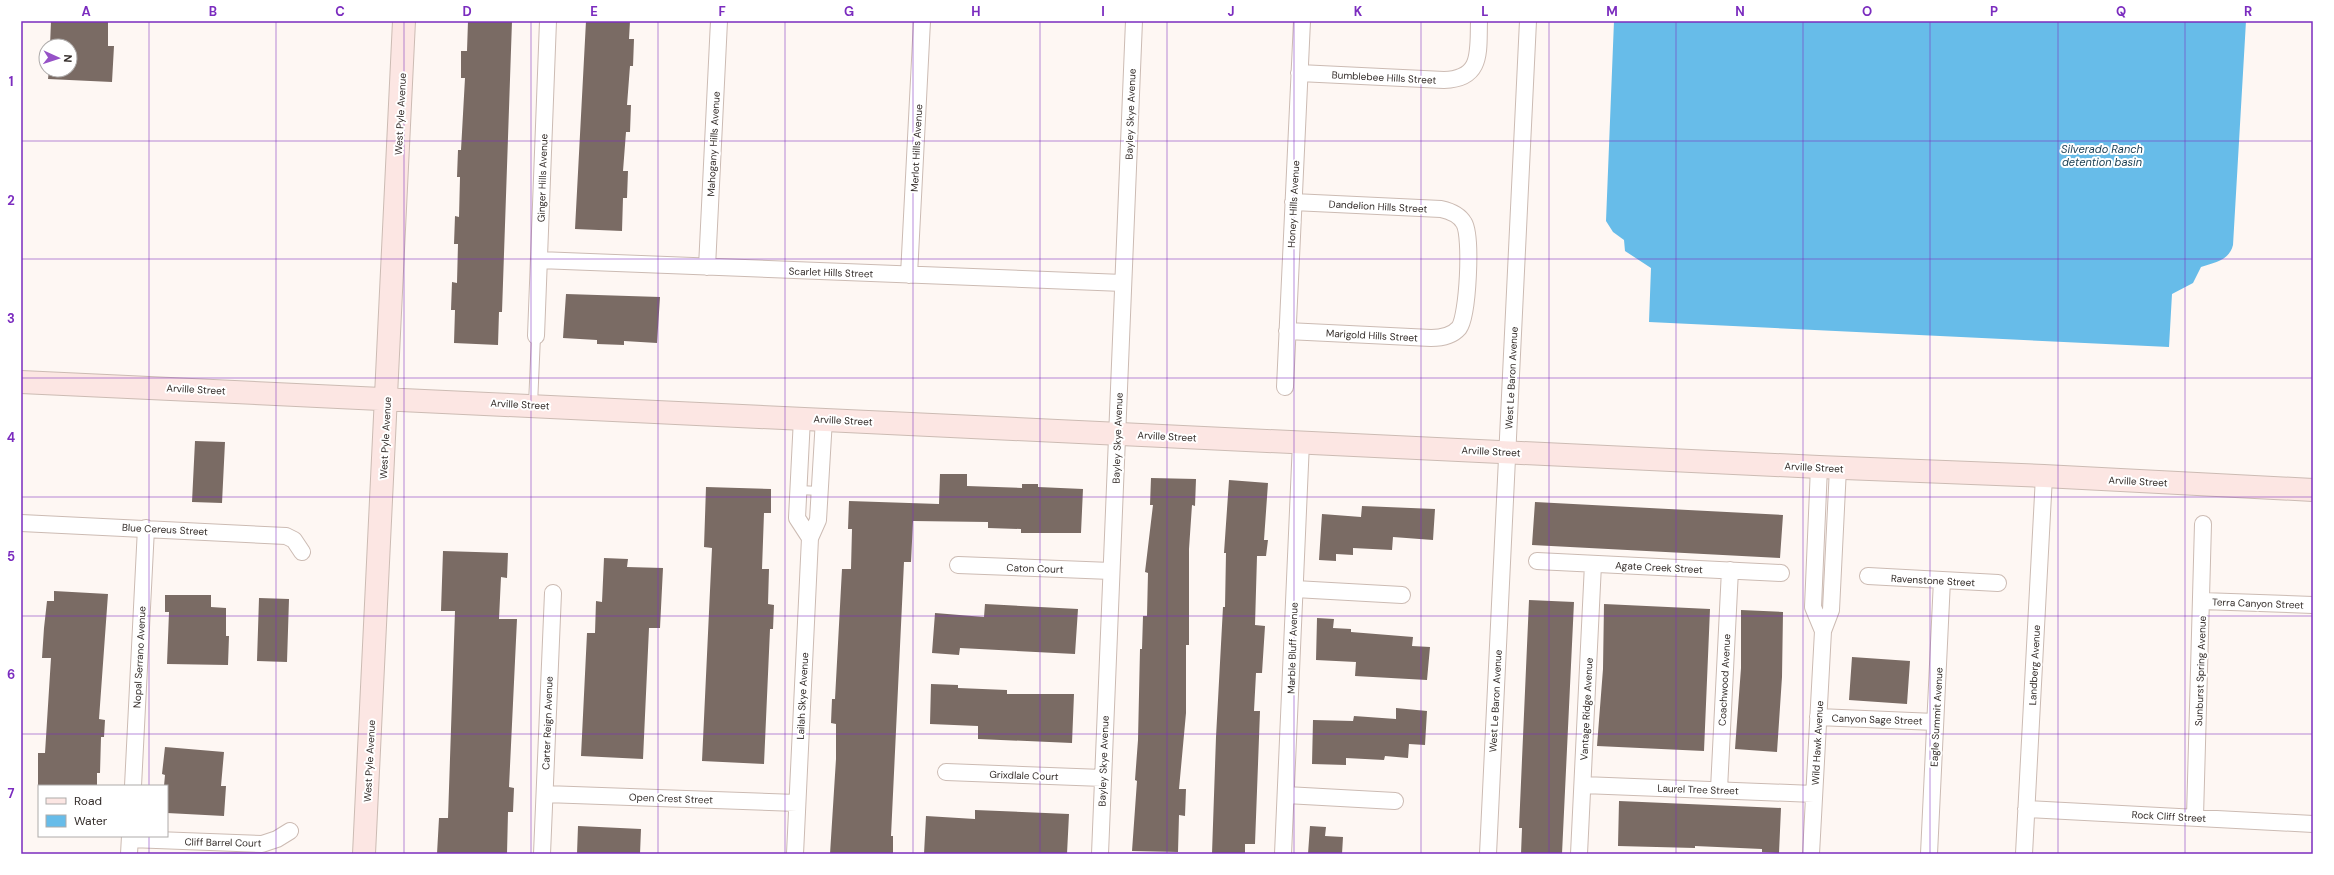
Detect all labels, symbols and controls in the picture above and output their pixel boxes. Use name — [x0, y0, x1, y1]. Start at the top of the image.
text: A — [81, 3, 91, 20]
text: B — [209, 3, 217, 20]
text: C — [335, 3, 345, 20]
text: D — [462, 3, 472, 20]
text: E — [590, 3, 598, 20]
text: F — [718, 3, 726, 20]
text: G — [844, 3, 854, 20]
text: H — [971, 3, 981, 20]
text: I — [1101, 3, 1105, 20]
text: J — [1227, 3, 1235, 20]
text: K — [1354, 3, 1363, 20]
text: L — [1481, 3, 1489, 20]
text: M — [1606, 3, 1618, 20]
text: N — [1735, 3, 1745, 20]
text: O — [1862, 3, 1872, 20]
text: P — [1990, 3, 1998, 20]
text: Q — [2116, 3, 2126, 20]
text: R — [2244, 3, 2252, 20]
north arrow — [38, 38, 78, 78]
text: N — [61, 54, 75, 63]
street label: Bayley Skye Avenue — [1122, 68, 1139, 160]
street label: Bumblebee Hills Street — [1331, 68, 1437, 87]
street label: West Pyle Avenue — [392, 72, 409, 155]
text: 1 — [9, 73, 13, 90]
street label: Mahogany Hills Avenue — [704, 91, 723, 197]
street label: Merlot Hills Avenue — [908, 104, 925, 192]
street label: Ginger Hills Avenue — [534, 133, 551, 222]
water label: Silverado Ranch detention basin — [2061, 142, 2143, 169]
street label: Honey Hills Avenue — [1285, 160, 1302, 248]
text: 2 — [7, 192, 15, 209]
street label: Dandelion Hills Street — [1328, 197, 1428, 216]
street label: Scarlet Hills Street — [788, 265, 874, 280]
text: 3 — [7, 310, 15, 327]
street label: West Le Baron Avenue — [1502, 326, 1521, 430]
street label: Marigold Hills Street — [1326, 327, 1418, 344]
street label: Arville Street — [166, 381, 226, 398]
street label: Bayley Skye Avenue — [1109, 392, 1126, 484]
street label: West Pyle Avenue — [377, 396, 394, 479]
street label: Arville Street — [490, 396, 550, 413]
street label: Arville Street — [813, 412, 873, 429]
street label: Arville Street — [1137, 428, 1197, 445]
text: 4 — [7, 429, 15, 446]
street label: Arville Street — [1461, 443, 1521, 460]
street label: Arville Street — [1784, 459, 1844, 476]
street label: Arville Street — [2108, 473, 2168, 490]
street label: Blue Cereus Street — [122, 521, 208, 538]
text: 5 — [7, 548, 15, 565]
street label: Agate Creek Street — [1615, 559, 1703, 576]
street label: Caton Court — [1006, 561, 1064, 576]
street label: Ravenstone Street — [1890, 572, 1976, 589]
street label: Terra Canyon Street — [2212, 595, 2304, 612]
street label: Marble Bluff Avenue — [1284, 602, 1301, 694]
street label: Nopal Serrano Avenue — [130, 605, 149, 708]
street label: Sunburst Spring Avenue — [2192, 615, 2209, 726]
street label: Landberg Avenue — [2026, 624, 2043, 706]
street label: Coachwood Avenue — [1716, 633, 1733, 726]
street label: West Le Baron Avenue — [1486, 649, 1505, 753]
street label: Lailah Skye Avenue — [794, 652, 811, 740]
street label: Vantage Ridge Avenue — [1577, 657, 1596, 761]
text: 6 — [7, 666, 15, 683]
street label: Eagle Summit Avenue — [1927, 667, 1946, 767]
street label: Carter Reign Avenue — [539, 676, 556, 770]
street label: Wild Hawk Avenue — [1809, 700, 1826, 786]
street label: Canyon Sage Street — [1831, 711, 1923, 728]
street label: Bayley Skye Avenue — [1095, 715, 1112, 807]
street label: West Pyle Avenue — [361, 719, 378, 802]
street label: Grixdlale Court — [989, 768, 1059, 783]
street label: Laurel Tree Street — [1657, 782, 1739, 797]
text: 7 — [8, 785, 15, 802]
legend — [38, 785, 168, 837]
street label: Open Crest Street — [629, 791, 713, 806]
text: Road — [74, 793, 102, 809]
street label: Rock Cliff Street — [2131, 808, 2207, 825]
text: Water — [74, 813, 108, 829]
street label: Cliff Barrel Court — [184, 835, 262, 850]

